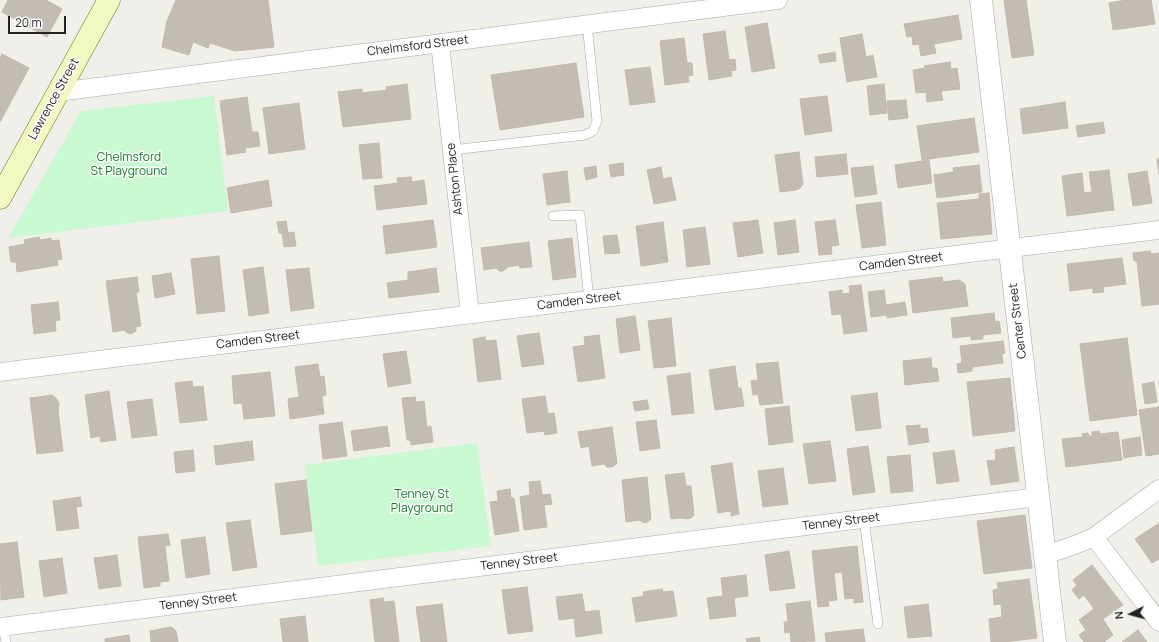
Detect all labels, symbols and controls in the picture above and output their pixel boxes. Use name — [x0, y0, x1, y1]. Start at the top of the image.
scale bar — [10, 8, 68, 34]
text: 20 m — [15, 14, 42, 31]
street label: Chelmsford Street — [366, 33, 470, 59]
street label: Lawrence Street — [26, 56, 82, 142]
street label: Ashton Place — [444, 142, 466, 216]
park label: Chelmsford St Playground — [91, 151, 167, 179]
street label: Camden Street — [858, 250, 944, 274]
street label: Center Street — [1006, 282, 1030, 360]
street label: Camden Street — [536, 289, 622, 313]
street label: Camden Street — [215, 328, 301, 352]
park label: Tenney St Playground — [391, 488, 453, 516]
street label: Tenney Street — [801, 510, 881, 534]
street label: Tenney Street — [479, 550, 559, 574]
street label: Tenney Street — [158, 590, 238, 614]
north arrow — [1111, 594, 1151, 634]
text: N — [1111, 611, 1126, 620]

